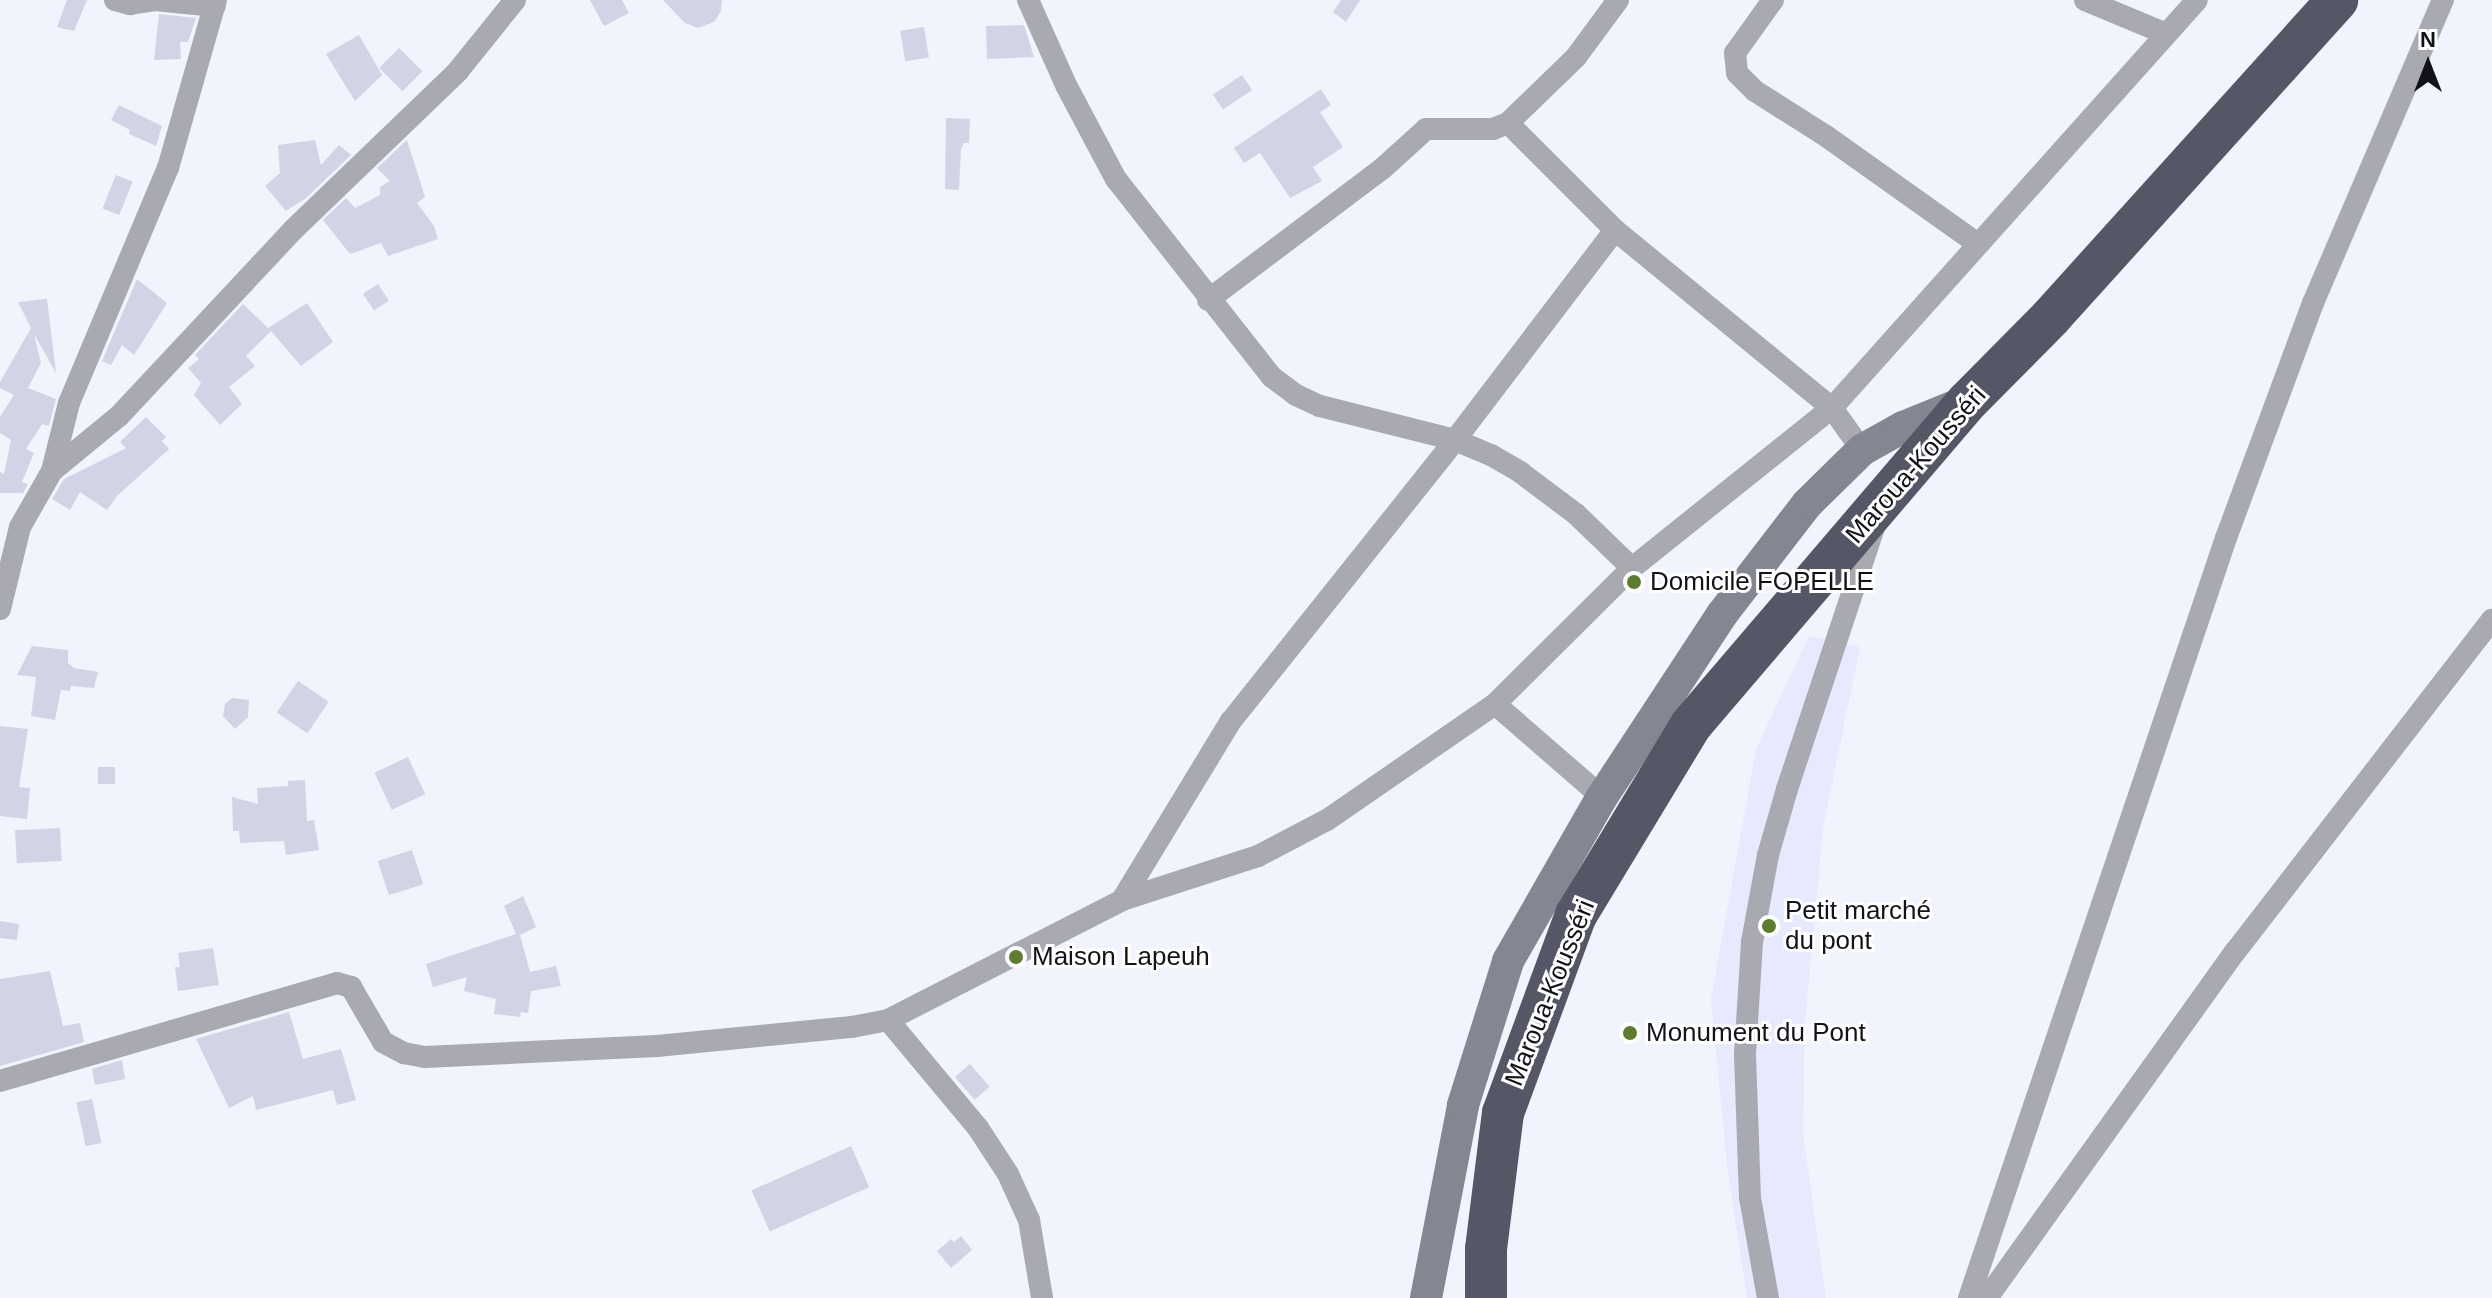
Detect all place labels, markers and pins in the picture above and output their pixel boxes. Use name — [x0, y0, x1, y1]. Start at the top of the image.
place label: Domicile FOPELLE — [1650, 566, 1874, 598]
marker: Domicile FOPELLE — [1625, 573, 1643, 591]
place label: Petit marché du pont — [1785, 895, 1931, 956]
marker: Petit marché du pont — [1760, 917, 1778, 935]
place label: Maison Lapeuh — [1032, 941, 1210, 973]
marker: Maison Lapeuh — [1007, 948, 1025, 966]
place label: Monument du Pont — [1646, 1017, 1866, 1049]
marker: Monument du Pont — [1621, 1024, 1639, 1042]

